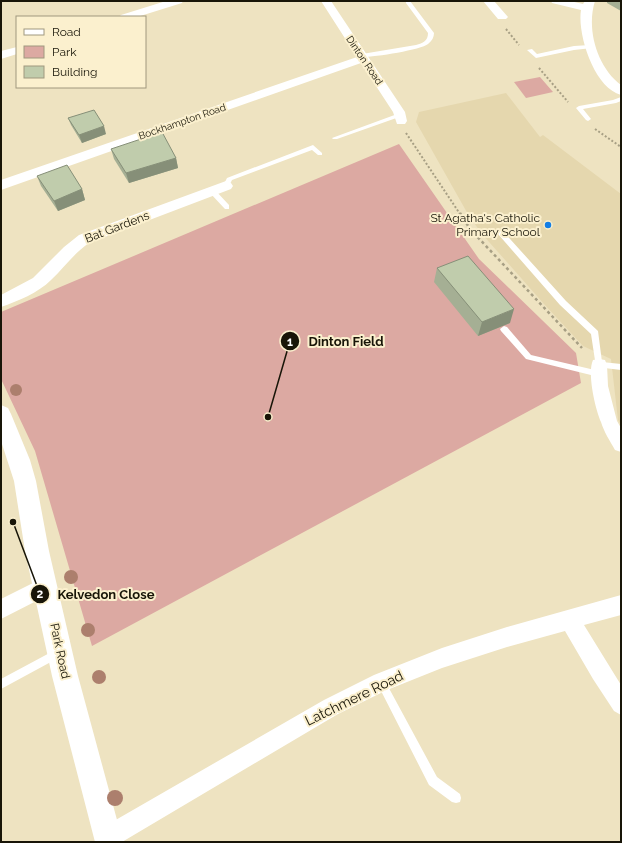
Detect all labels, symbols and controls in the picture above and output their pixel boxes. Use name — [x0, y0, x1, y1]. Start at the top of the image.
legend — [16, 16, 146, 88]
text: Road — [52, 25, 81, 39]
street label: Dinton Road — [344, 34, 385, 87]
text: Park — [52, 45, 77, 59]
text: Building — [52, 65, 98, 79]
street label: Bockhampton Road — [137, 101, 227, 142]
street label: Bat Gardens — [83, 208, 151, 246]
place label: St Agatha's Catholic Primary School — [430, 211, 541, 239]
marker: St Agatha's Catholic Primary School — [543, 220, 553, 230]
callout: Dinton Field — [280, 329, 391, 354]
text: Dinton Field — [308, 334, 384, 349]
text: 1 — [287, 335, 293, 349]
callout: Kelvedon Close — [30, 582, 163, 607]
text: 2 — [37, 587, 44, 601]
text: Kelvedon Close — [58, 587, 155, 602]
street label: Park Road — [47, 622, 73, 680]
street label: Latchmere Road — [302, 667, 406, 729]

